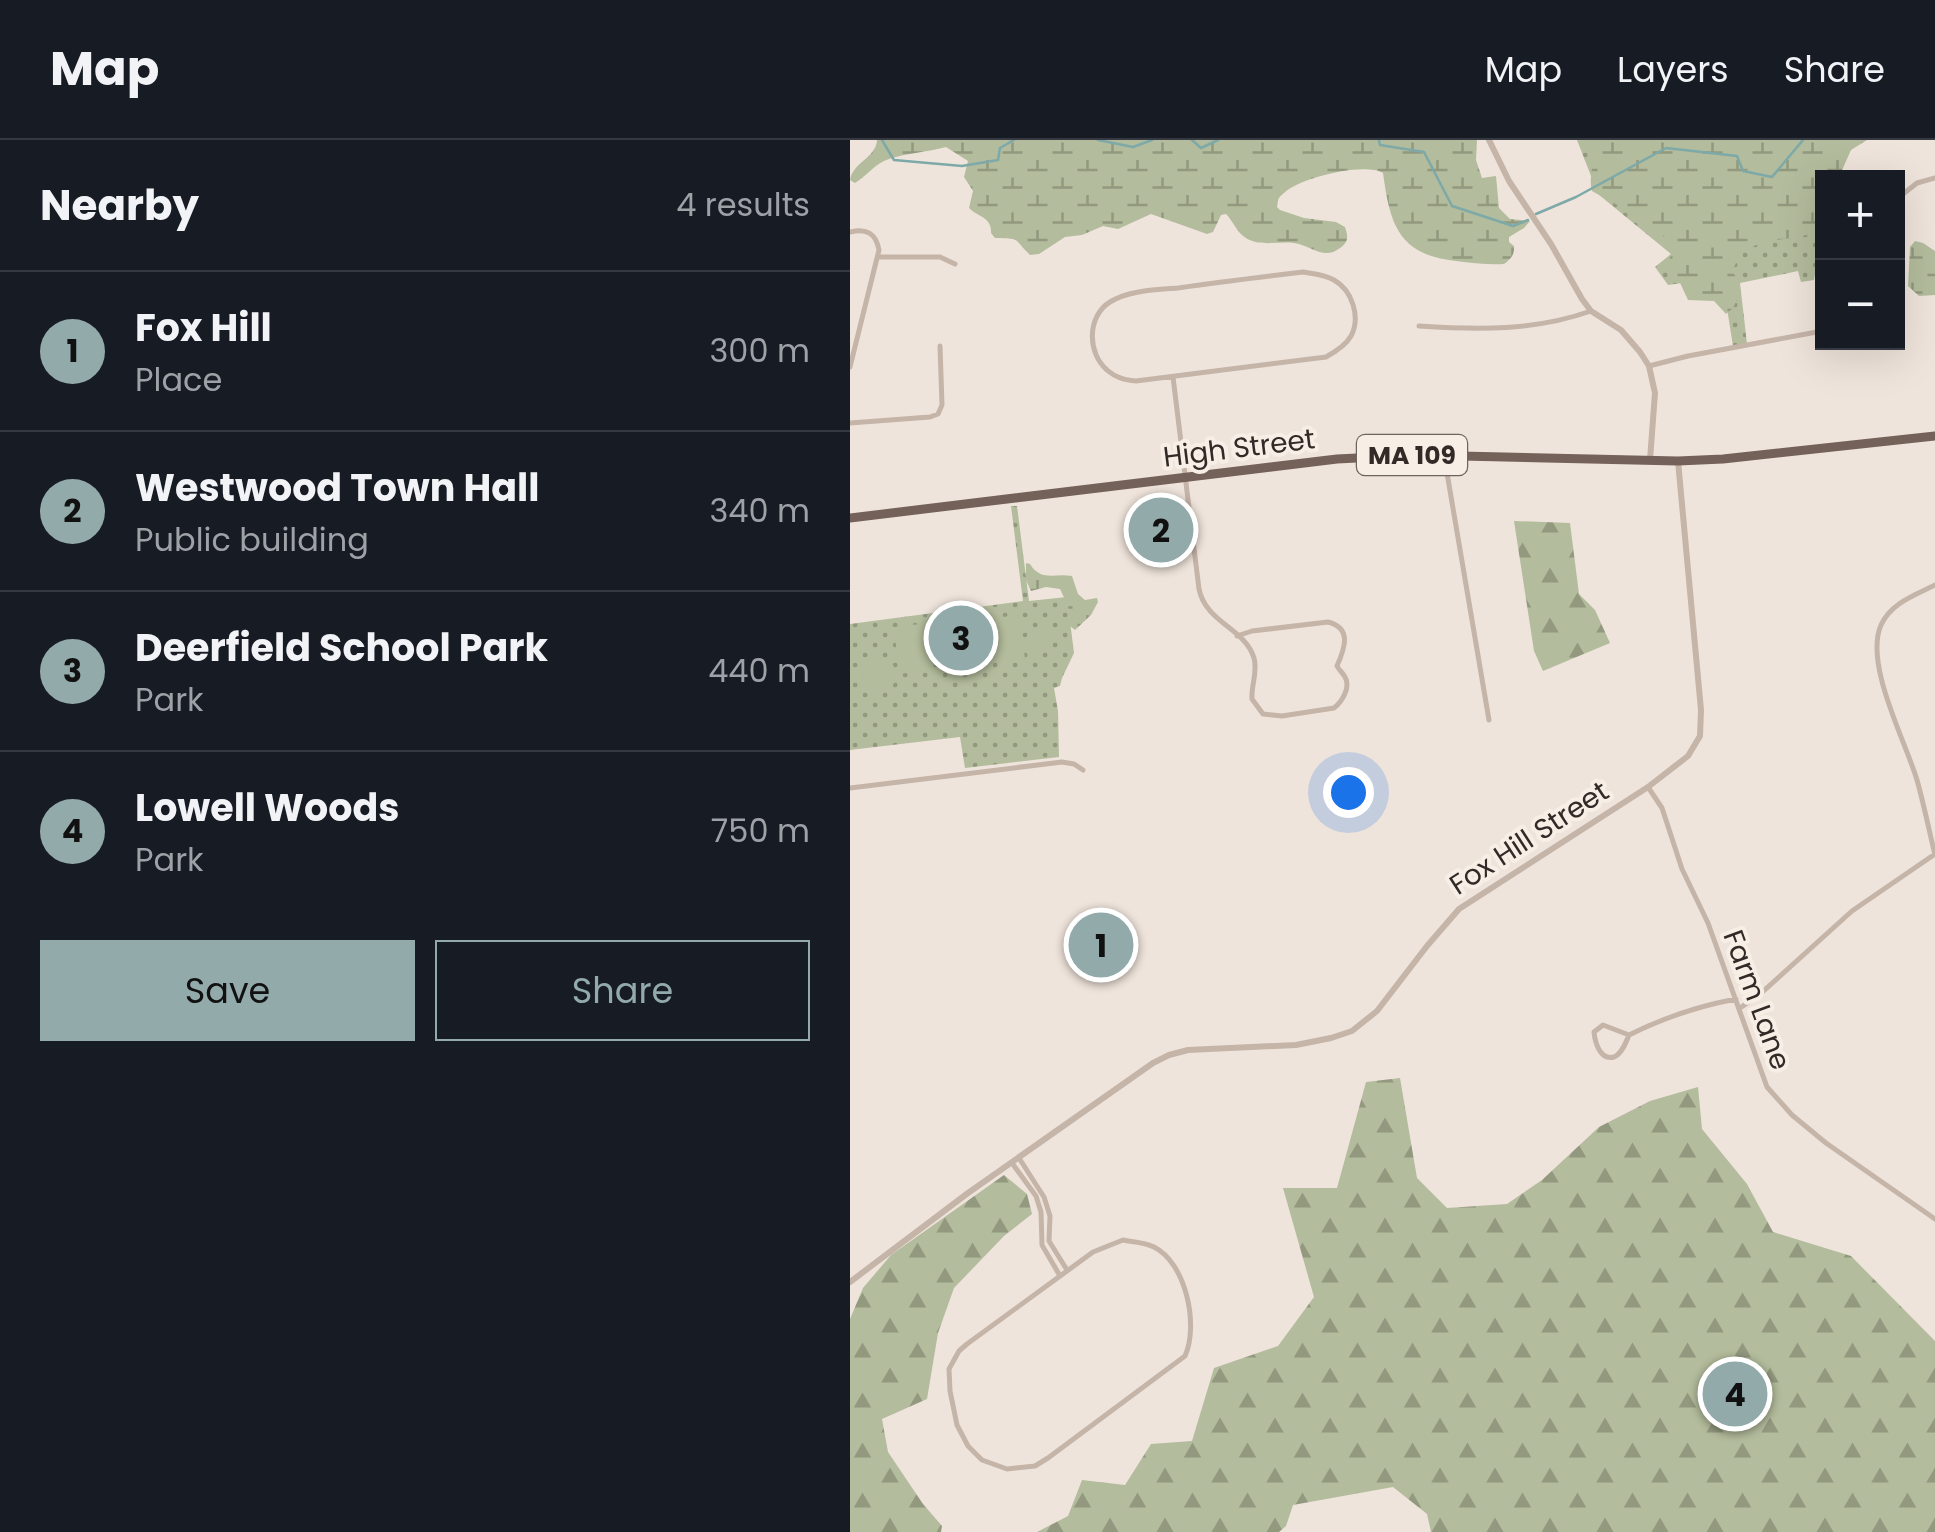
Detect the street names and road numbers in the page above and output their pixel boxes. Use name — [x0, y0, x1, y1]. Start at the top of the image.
street label: High Street — [1161, 419, 1317, 477]
road number: MA 109 — [1357, 435, 1467, 475]
street label: Fox Hill Street — [1442, 772, 1616, 904]
street label: Farm Lane — [1714, 925, 1800, 1075]

